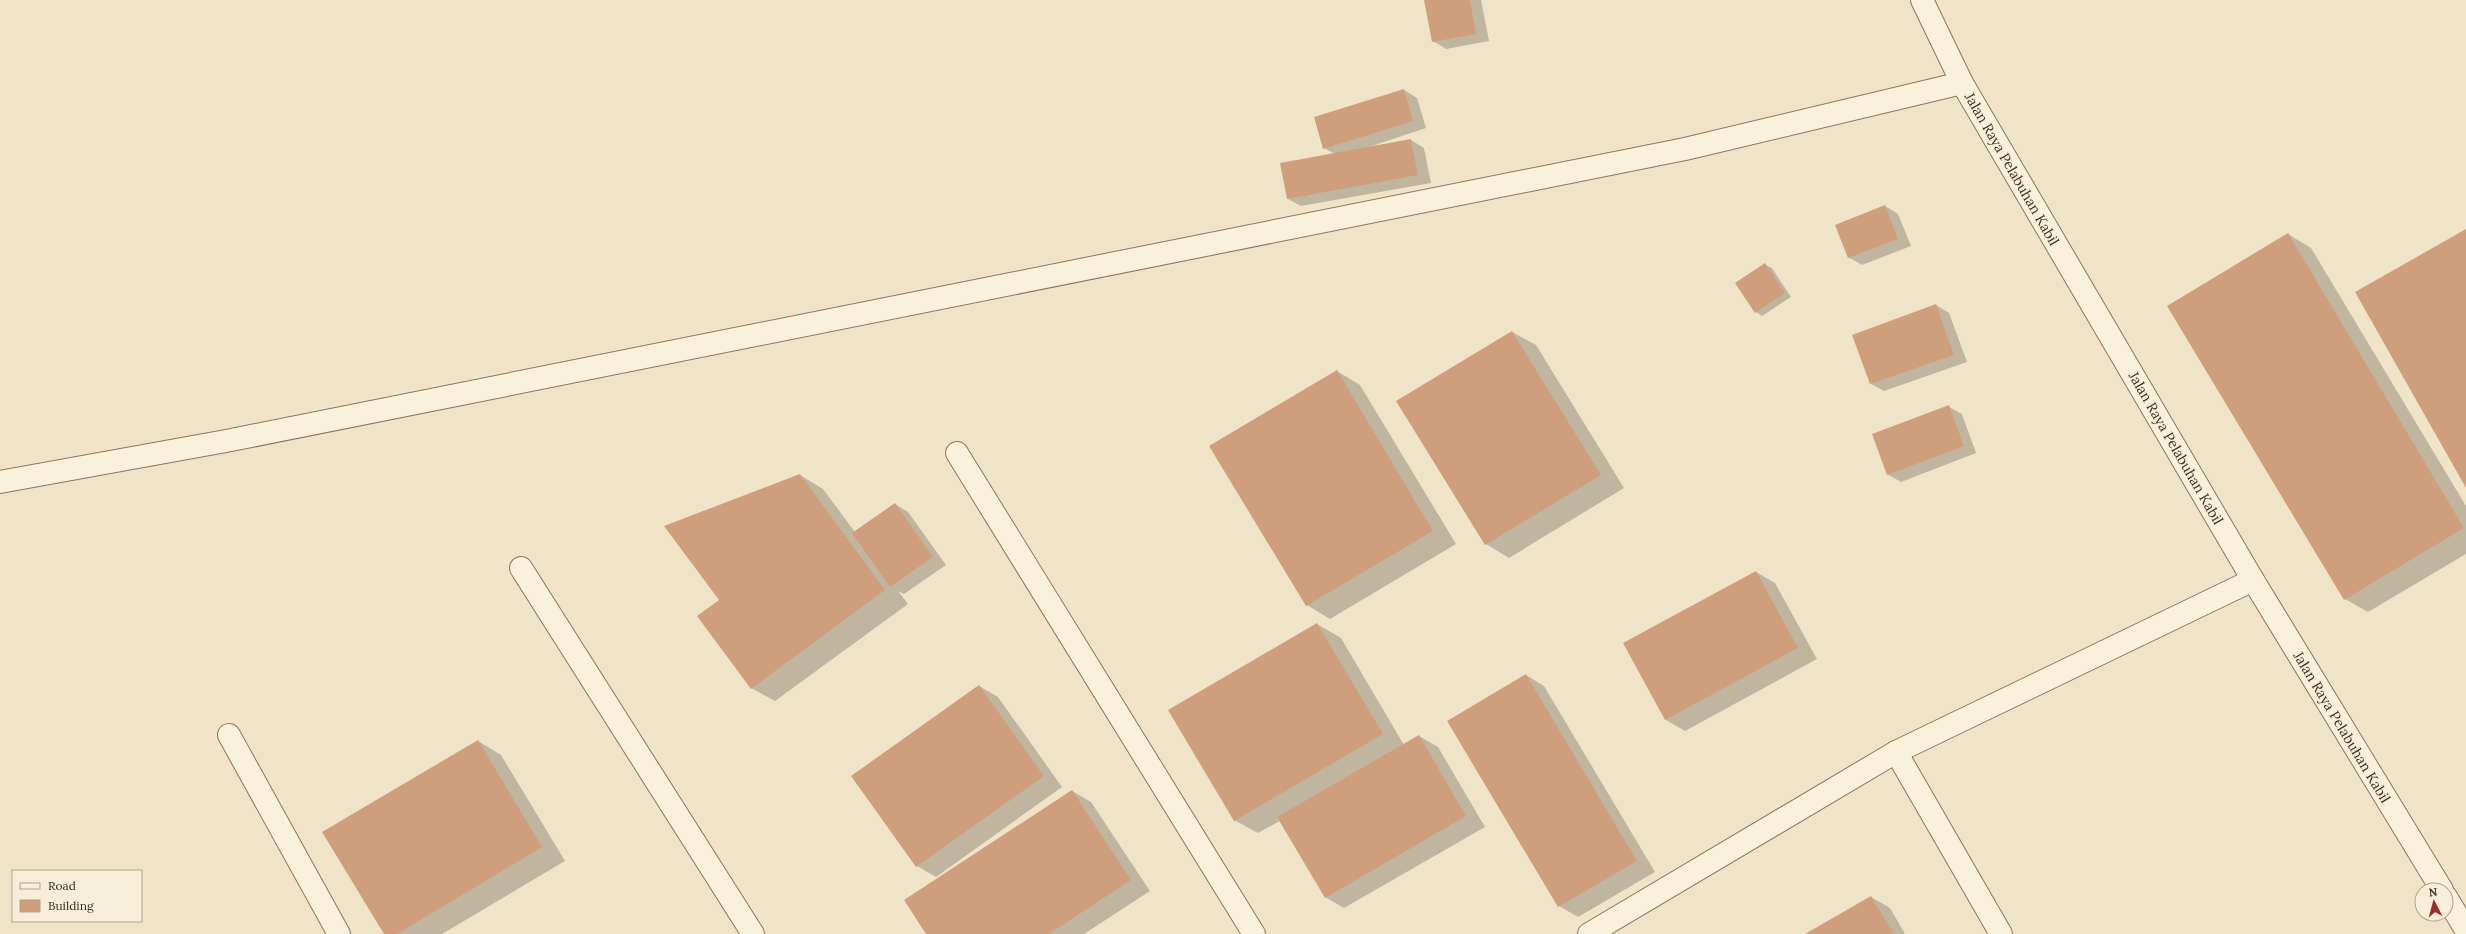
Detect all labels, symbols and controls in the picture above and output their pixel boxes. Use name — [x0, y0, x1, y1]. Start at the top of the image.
street label: Jalan Raya Pelabuhan Kabil — [1960, 88, 2063, 249]
street label: Jalan Raya Pelabuhan Kabil — [2124, 367, 2227, 528]
street label: Jalan Raya Pelabuhan Kabil — [2289, 647, 2395, 806]
legend — [12, 870, 142, 922]
text: Road — [48, 878, 76, 893]
north arrow — [2414, 882, 2454, 922]
text: N — [2428, 885, 2438, 899]
text: Building — [48, 898, 94, 913]

